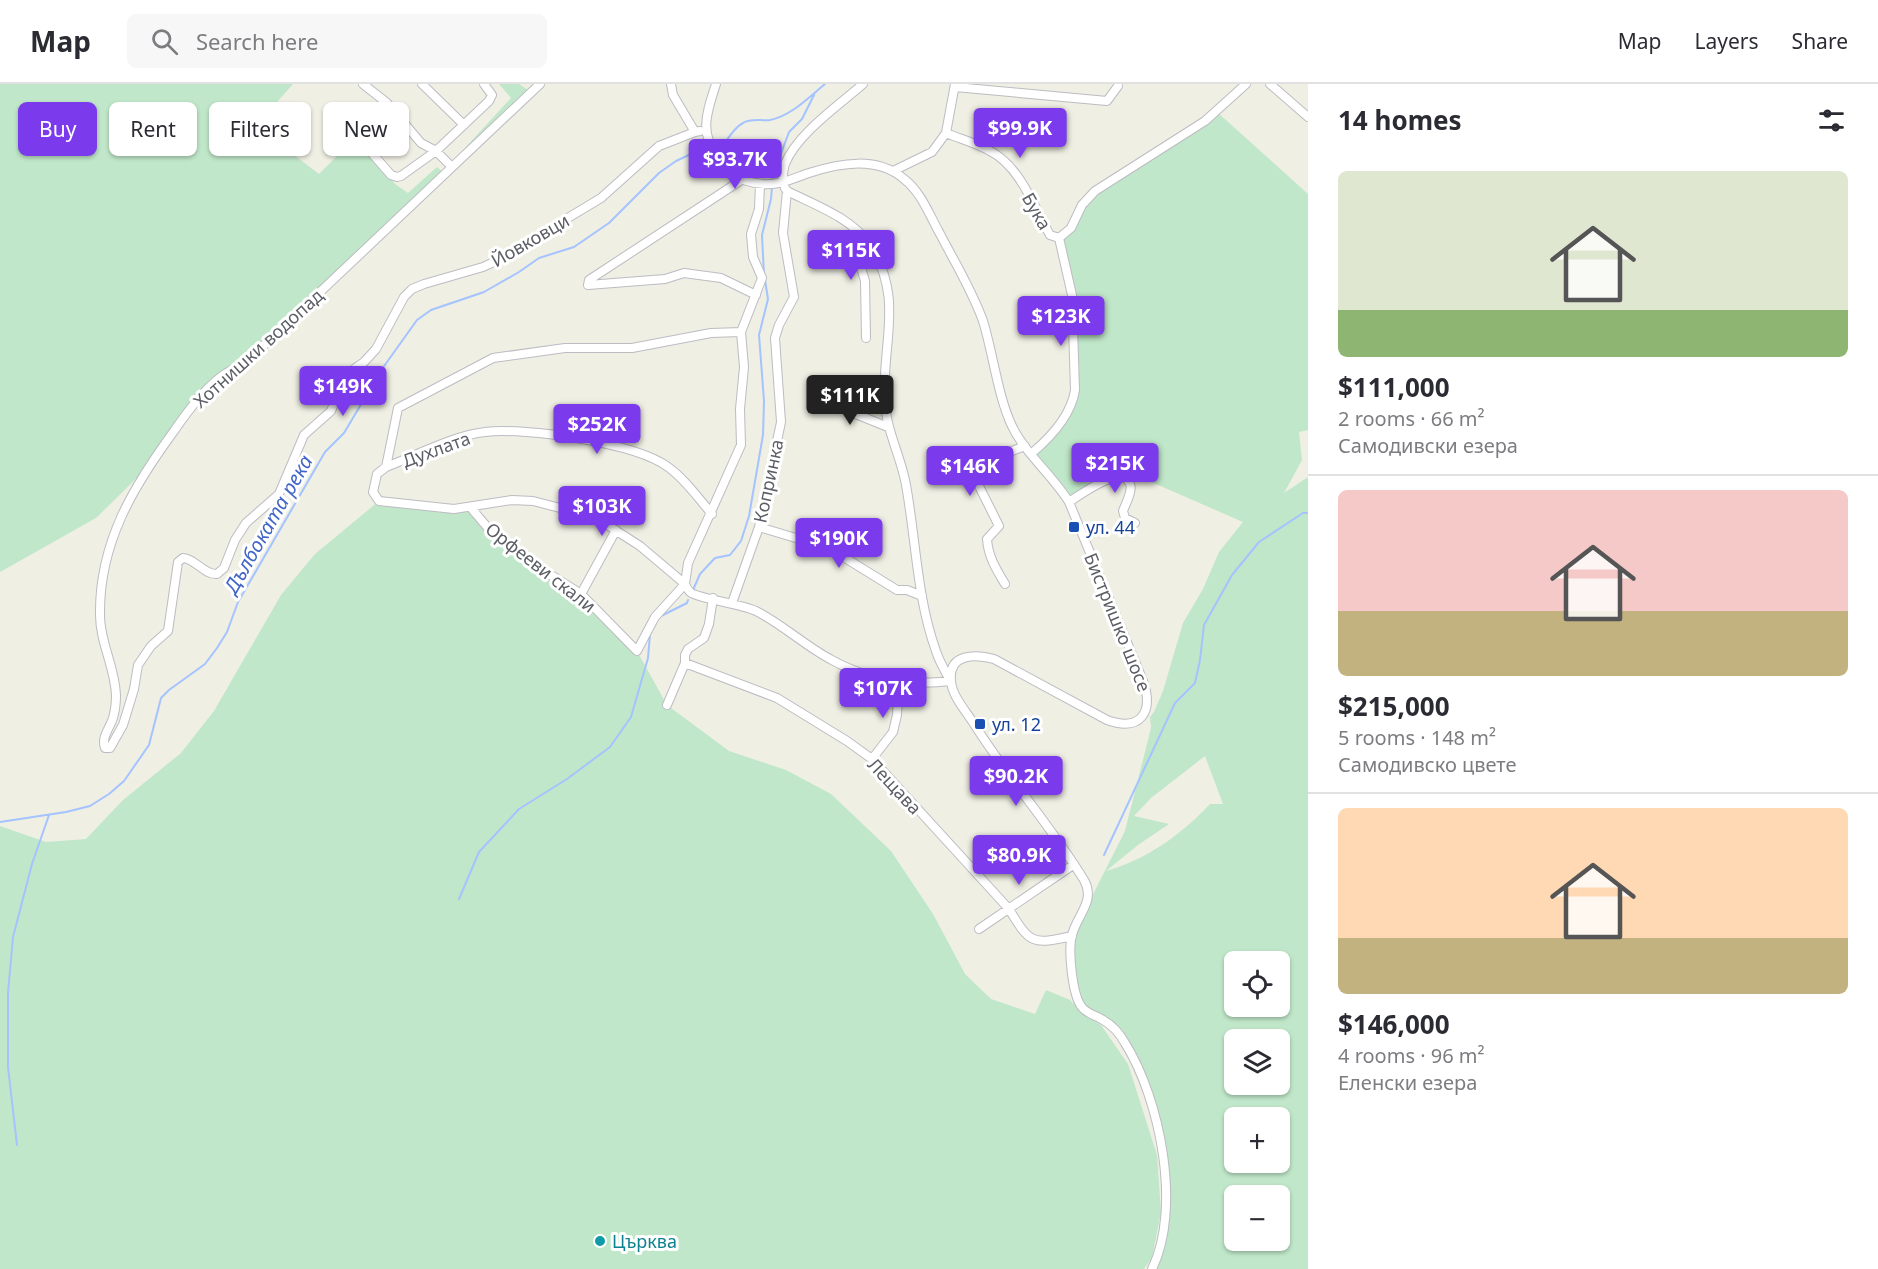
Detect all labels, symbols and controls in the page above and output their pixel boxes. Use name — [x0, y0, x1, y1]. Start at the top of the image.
search box — [127, 14, 547, 68]
text: Map — [30, 22, 91, 60]
icon: search — [148, 25, 181, 58]
text: Search here — [196, 26, 318, 56]
text: Map — [1618, 27, 1662, 55]
text: Layers — [1695, 27, 1759, 55]
text: Share — [1792, 27, 1848, 55]
chip: Buy — [18, 102, 97, 156]
chip: Rent — [109, 102, 197, 156]
chip: Filters — [209, 102, 311, 156]
chip: New — [323, 102, 409, 156]
text: 14 homes — [1338, 102, 1462, 138]
icon: filters — [1815, 104, 1848, 137]
pin: $99.9K — [971, 108, 1069, 159]
text: $99.9K — [988, 114, 1052, 141]
pin: $93.7K — [686, 139, 784, 190]
text: $93.7K — [703, 145, 767, 172]
street label: Бука — [1017, 188, 1057, 234]
street label: Йовковци — [486, 208, 574, 272]
icon: home — [1539, 210, 1647, 318]
pin: $115K — [809, 230, 893, 281]
text: $115K — [821, 236, 881, 263]
street label: Хотнишки водопад — [188, 283, 328, 413]
pin: $123K — [1019, 296, 1103, 347]
text: $123K — [1031, 302, 1091, 329]
pin: $149K — [301, 366, 385, 417]
text: $111,000 — [1338, 369, 1450, 405]
text: $149K — [313, 372, 373, 399]
pin: $111K — [808, 375, 892, 426]
text: $111K — [820, 381, 880, 408]
pin: $252K — [555, 404, 639, 455]
text: 2 rooms · 66 m² — [1338, 405, 1485, 432]
text: $252K — [567, 410, 627, 437]
street label: Духлата — [399, 426, 473, 472]
text: Самодивски езера — [1338, 432, 1518, 459]
street label: Копринка — [747, 437, 789, 525]
pin: $215K — [1073, 443, 1157, 494]
pin: $146K — [928, 446, 1012, 497]
text: $215K — [1085, 449, 1145, 476]
water label: Дълбоката река — [216, 450, 319, 600]
text: $146K — [940, 452, 1000, 479]
pin: $103K — [560, 486, 644, 537]
text: $103K — [572, 492, 632, 519]
place label: ул. 44 — [1086, 515, 1135, 539]
street label: Орфееви скали — [481, 516, 601, 618]
pin: $190K — [797, 518, 881, 569]
marker: ул. 44 — [1067, 520, 1081, 534]
text: $190K — [809, 524, 869, 551]
icon: home — [1539, 529, 1647, 637]
street label: Бистришко шосе — [1079, 549, 1157, 695]
pin: $107K — [841, 668, 925, 719]
text: $107K — [853, 674, 913, 701]
text: $215,000 — [1338, 688, 1450, 724]
place label: ул. 12 — [992, 712, 1041, 736]
marker: ул. 12 — [973, 717, 987, 731]
text: 5 rooms · 148 m² — [1338, 724, 1496, 751]
text: Самодивско цвете — [1338, 751, 1516, 778]
street label: Лещава — [863, 753, 927, 819]
pin: $90.2K — [967, 756, 1065, 807]
text: $90.2K — [984, 762, 1048, 789]
pin: $80.9K — [970, 835, 1068, 886]
text: $80.9K — [987, 841, 1051, 868]
icon: home — [1539, 847, 1647, 955]
map controls — [1224, 951, 1290, 1251]
button: locate — [1224, 951, 1290, 1017]
text: $146,000 — [1338, 1006, 1450, 1042]
button: layers — [1224, 1029, 1290, 1095]
text: 4 rooms · 96 m² — [1338, 1042, 1485, 1069]
text: Еленски езера — [1338, 1069, 1477, 1096]
button: + — [1224, 1107, 1290, 1173]
button: − — [1224, 1185, 1290, 1251]
place label: Църква — [612, 1229, 677, 1253]
marker: Църква — [593, 1234, 607, 1248]

